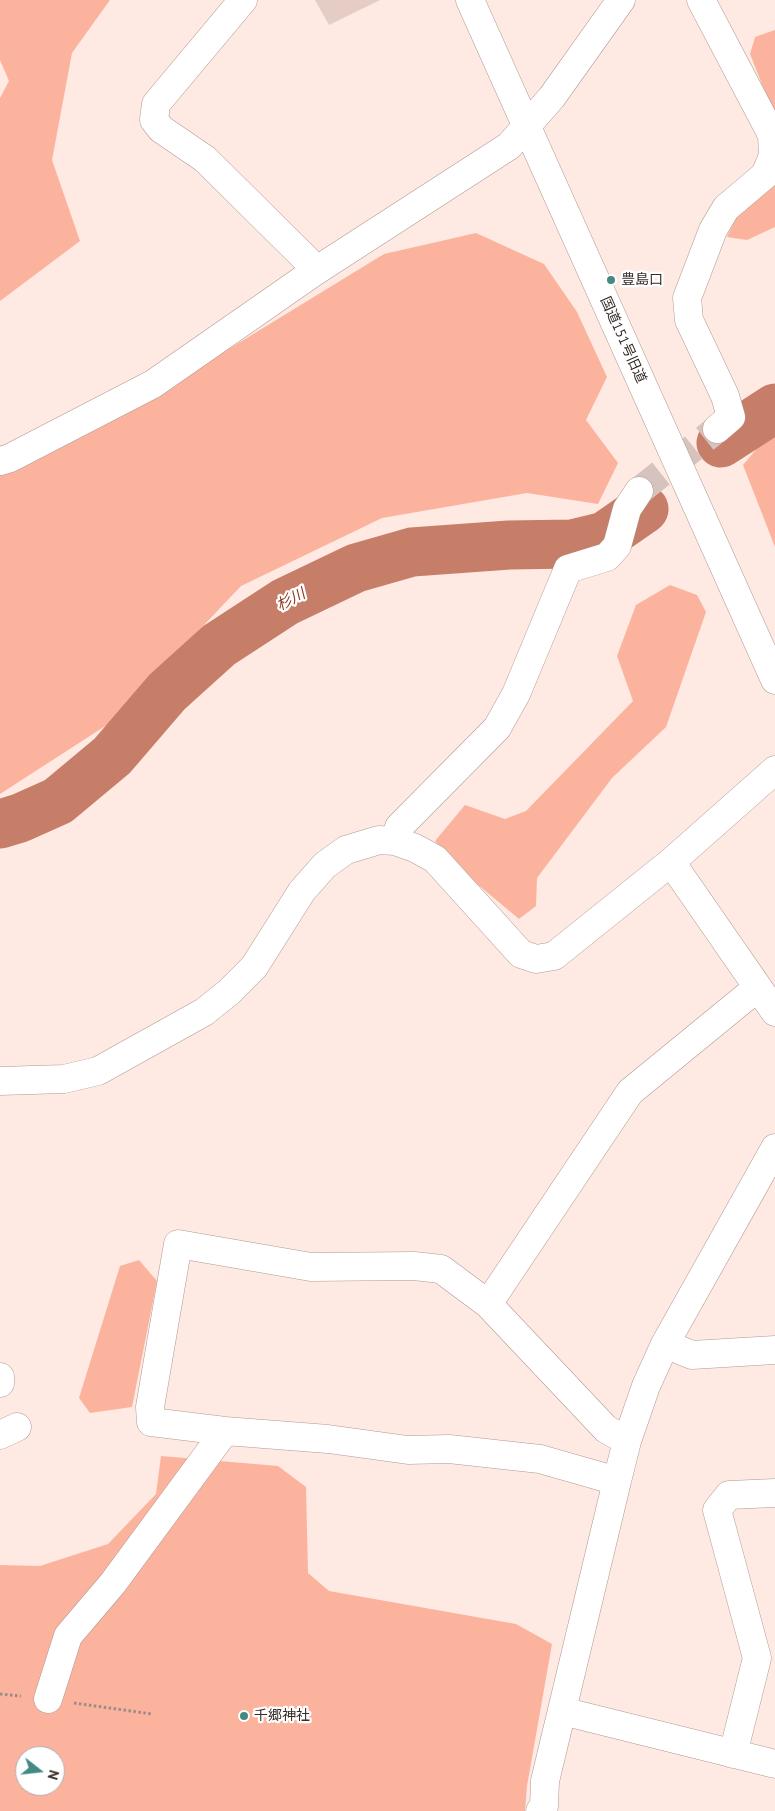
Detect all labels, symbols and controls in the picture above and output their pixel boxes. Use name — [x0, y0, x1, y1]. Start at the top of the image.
place label: 豊島口 — [621, 272, 663, 288]
marker: 豊島口 — [605, 274, 617, 286]
street label: 国道151号旧道 — [596, 294, 650, 386]
water label: 杉川 — [274, 585, 308, 615]
place label: 千郷神社 — [254, 1708, 310, 1724]
marker: 千郷神社 — [238, 1710, 250, 1722]
north arrow — [15, 1746, 65, 1796]
text: N — [44, 1768, 63, 1782]

